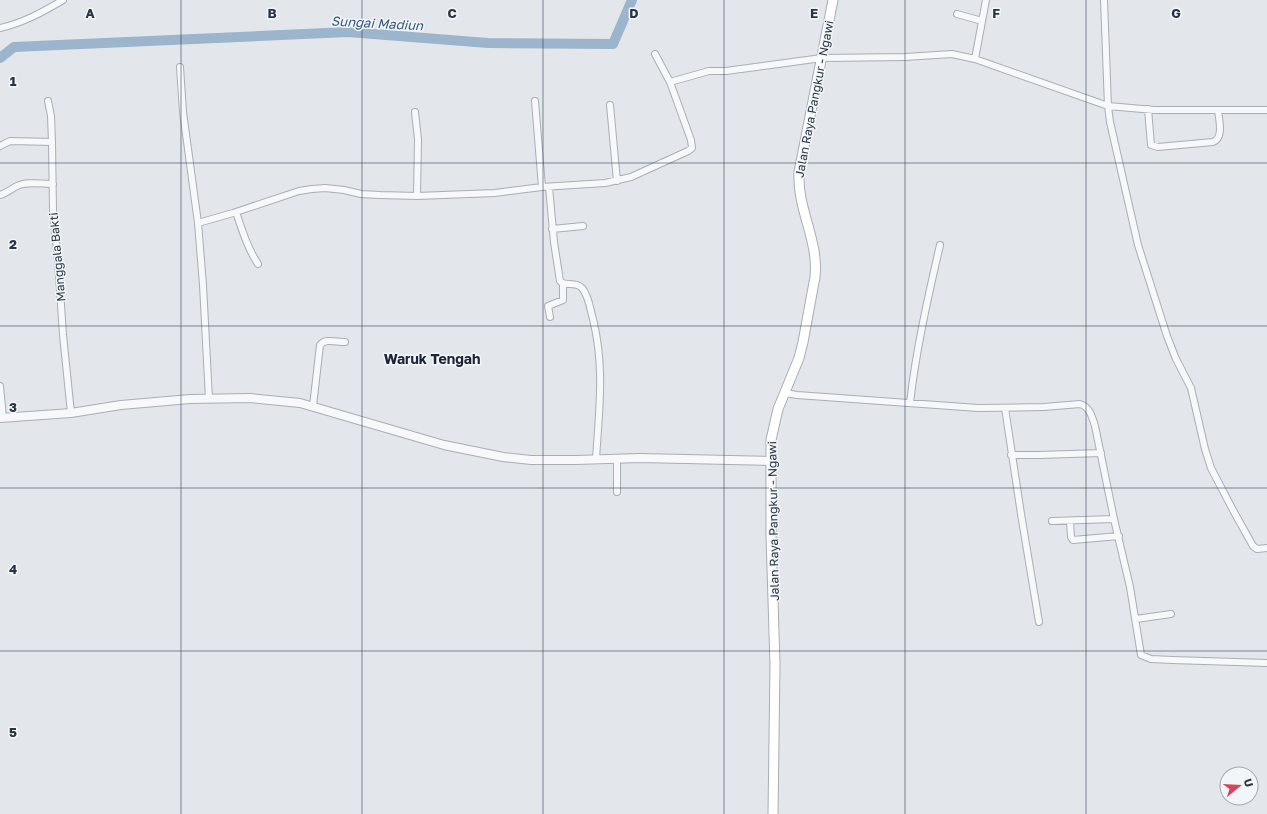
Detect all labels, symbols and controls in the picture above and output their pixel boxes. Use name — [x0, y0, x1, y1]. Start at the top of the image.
text: A — [85, 5, 95, 21]
text: B — [267, 5, 277, 21]
text: C — [447, 5, 457, 21]
text: D — [629, 5, 639, 21]
text: E — [810, 5, 818, 21]
text: F — [992, 5, 1000, 21]
text: G — [1171, 5, 1181, 21]
water label: Sungai Madiun — [331, 13, 424, 33]
street label: Jalan Raya Pangkur - Ngawi — [791, 19, 837, 179]
text: 1 — [10, 73, 17, 89]
street label: Manggala Bakti — [46, 212, 68, 302]
text: 2 — [9, 236, 17, 252]
district label: Waruk Tengah — [384, 350, 480, 367]
text: 3 — [9, 399, 17, 415]
street label: Jalan Raya Pangkur - Ngawi — [764, 441, 782, 601]
text: 4 — [9, 561, 17, 577]
text: 5 — [9, 724, 17, 740]
north arrow — [1219, 766, 1259, 806]
text: U — [1242, 777, 1256, 789]

